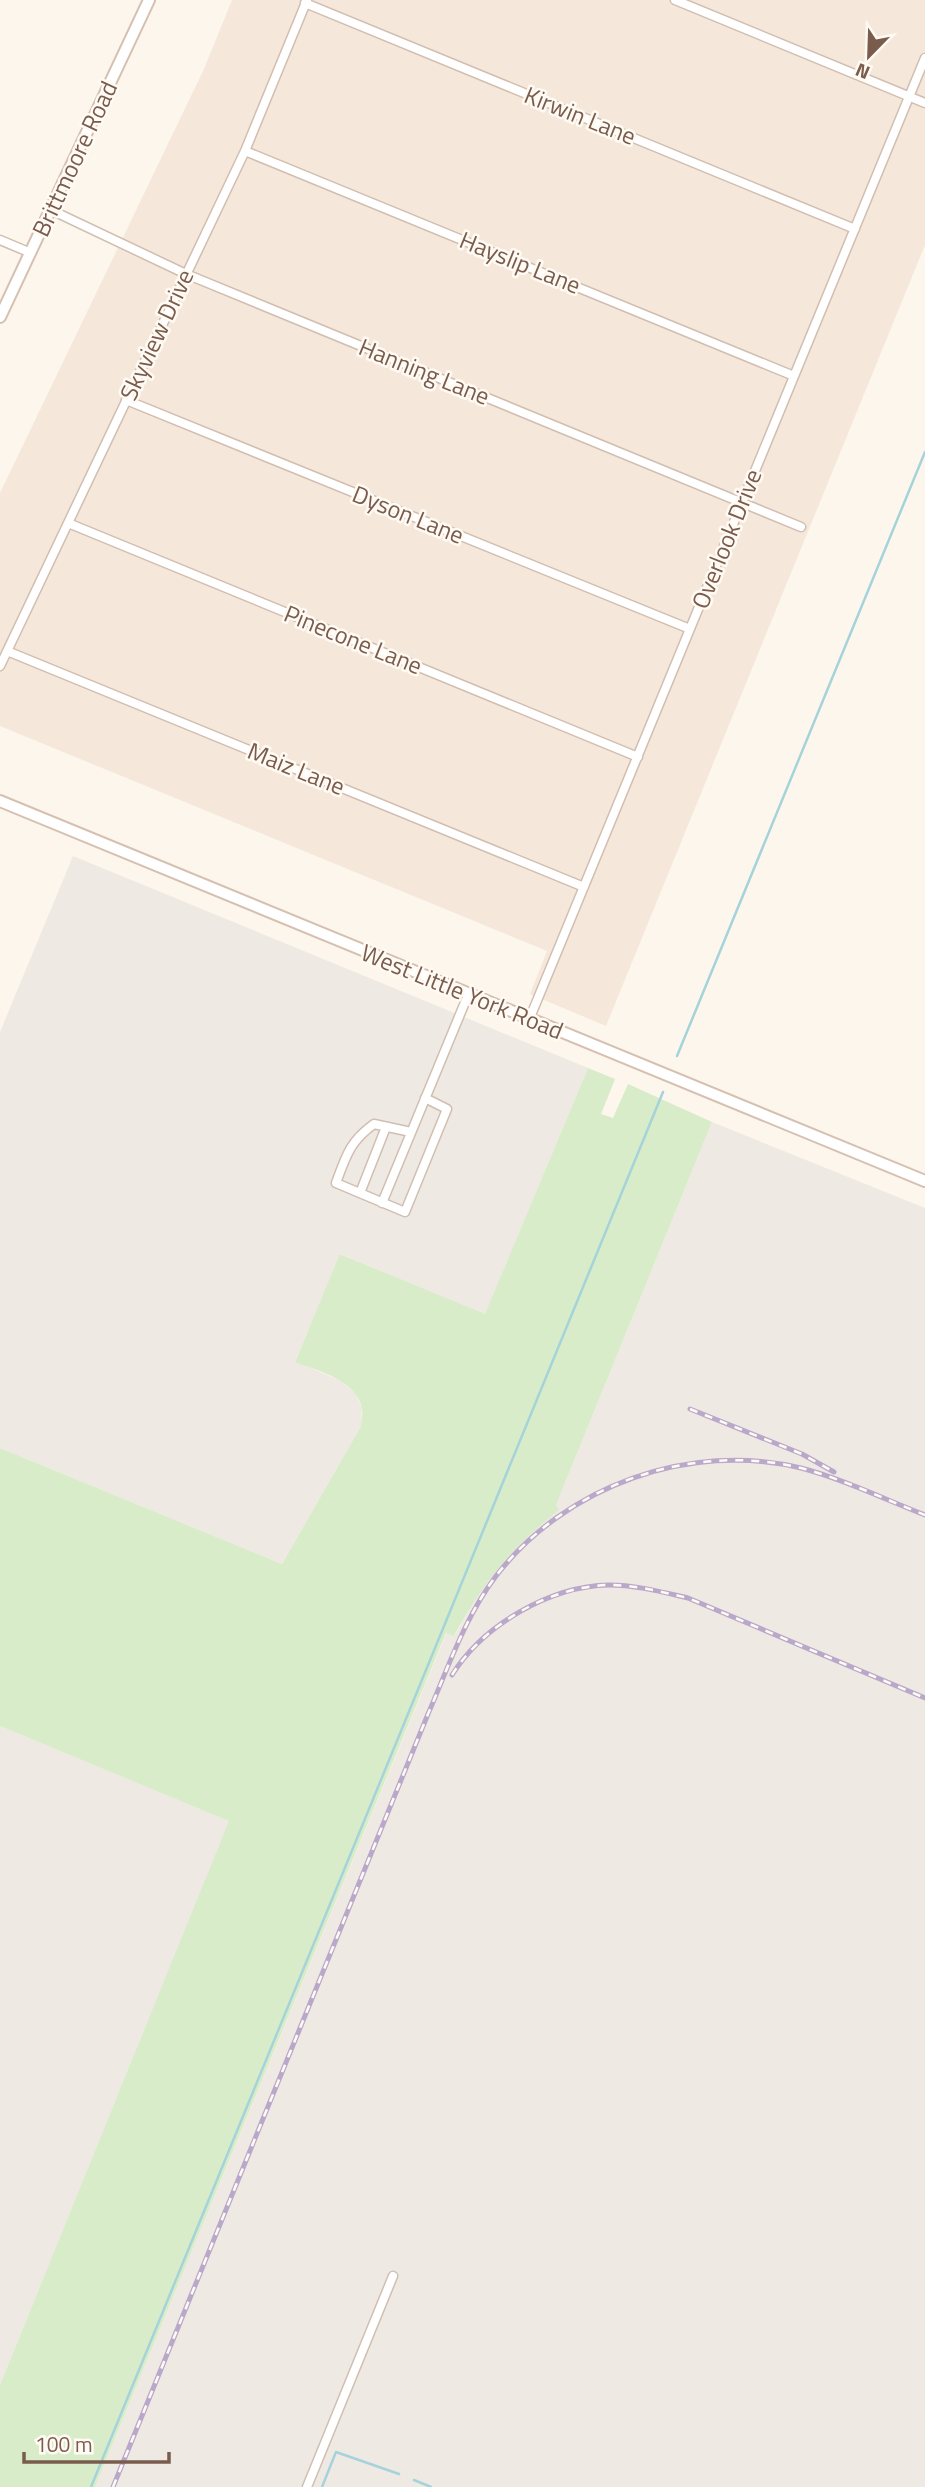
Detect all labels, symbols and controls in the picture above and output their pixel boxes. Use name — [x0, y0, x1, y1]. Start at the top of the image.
north arrow — [834, 21, 904, 91]
text: N — [850, 56, 874, 88]
street label: Brittmoore Road — [22, 75, 126, 242]
street label: Kirwin Lane — [519, 76, 642, 154]
street label: Hayslip Lane — [454, 221, 586, 303]
street label: Skyview Drive — [110, 263, 202, 406]
street label: Hanning Lane — [354, 328, 495, 414]
street label: Overlook Drive — [682, 463, 770, 614]
street label: Dyson Lane — [347, 475, 470, 553]
street label: Pinecone Lane — [279, 595, 428, 683]
street label: Maiz Lane — [242, 732, 350, 804]
street label: West Little York Road — [356, 934, 569, 1048]
scale bar — [24, 2420, 170, 2464]
text: 100 m — [35, 2428, 92, 2460]

